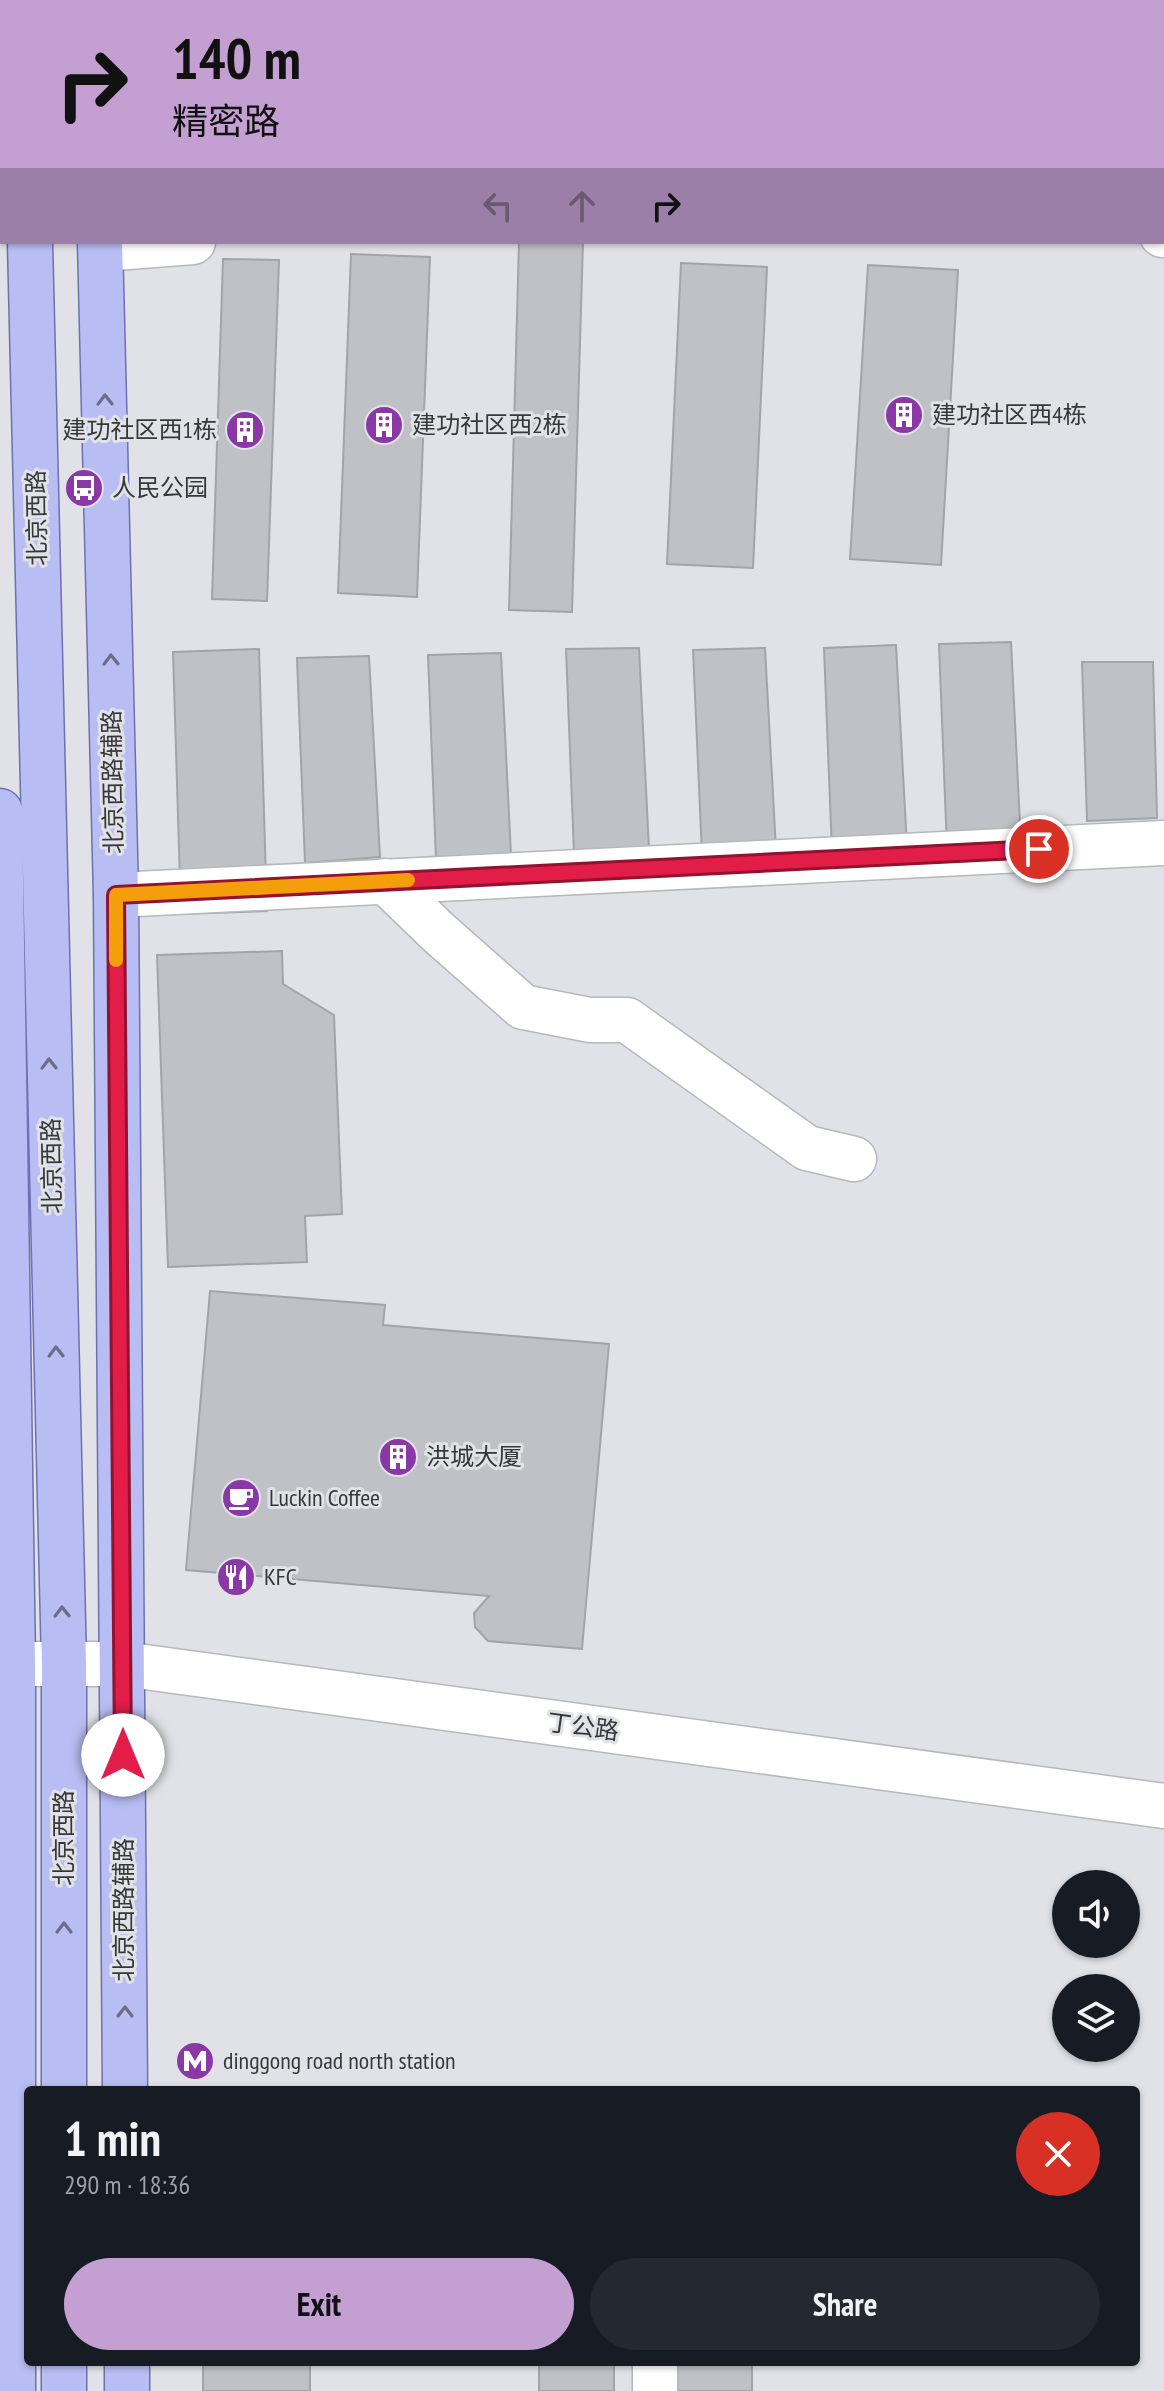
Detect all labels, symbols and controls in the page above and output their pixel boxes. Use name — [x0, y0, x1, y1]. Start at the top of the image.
text: 140 m — [172, 22, 301, 94]
icon: right — [40, 32, 144, 136]
text: 精密路 — [172, 97, 280, 144]
icon: left — [476, 184, 520, 228]
icon: ahead — [560, 184, 604, 228]
icon: right — [644, 184, 688, 228]
one-way arrow — [96, 393, 114, 406]
building icon: 建功社区西4栋 — [883, 394, 925, 436]
place label: 建功社区西4栋 — [932, 399, 1087, 430]
building icon: 建功社区西2栋 — [363, 404, 405, 446]
building icon: 建功社区西1栋 — [224, 409, 266, 451]
place label: 建功社区西2栋 — [412, 409, 567, 440]
place label: 建功社区西1栋 — [62, 414, 217, 445]
bus stop icon: 人民公园 — [63, 467, 105, 509]
street label: 北京西路 — [20, 470, 53, 566]
place label: 人民公园 — [112, 472, 208, 503]
one-way arrow — [102, 653, 119, 666]
street label: 北京西路辅路 — [96, 710, 129, 854]
pin — [1005, 815, 1073, 883]
icon: arrive — [1017, 827, 1061, 871]
one-way arrow — [41, 1057, 58, 1070]
street label: 北京西路 — [35, 1118, 68, 1214]
one-way arrow — [48, 1345, 65, 1358]
building icon: 洪城大厦 — [377, 1436, 419, 1478]
place label: 洪城大厦 — [426, 1441, 522, 1472]
cafe icon: Luckin Coffee — [220, 1477, 262, 1519]
place label: Luckin Coffee — [269, 1482, 380, 1513]
restaurant icon: KFC — [215, 1556, 257, 1598]
place label: KFC — [264, 1561, 297, 1592]
one-way arrow — [54, 1605, 71, 1618]
street label: 丁公路 — [545, 1706, 621, 1747]
position arrow — [81, 1713, 165, 1797]
street label: 北京西路 — [48, 1790, 79, 1886]
street label: 北京西路辅路 — [108, 1838, 139, 1982]
map controls — [1052, 1870, 1140, 2062]
button: sound — [1052, 1870, 1140, 1958]
one-way arrow — [55, 1921, 73, 1934]
button: layers — [1052, 1974, 1140, 2062]
one-way arrow — [116, 2005, 134, 2018]
metro station icon: dinggong road north station — [174, 2040, 216, 2082]
place label: dinggong road north station — [223, 2045, 456, 2076]
text: 1 min — [64, 2107, 161, 2169]
button: close — [1016, 2112, 1100, 2196]
text: 290 m · 18:36 — [64, 2168, 190, 2201]
button: Exit — [64, 2258, 574, 2350]
button: Share — [590, 2258, 1100, 2350]

